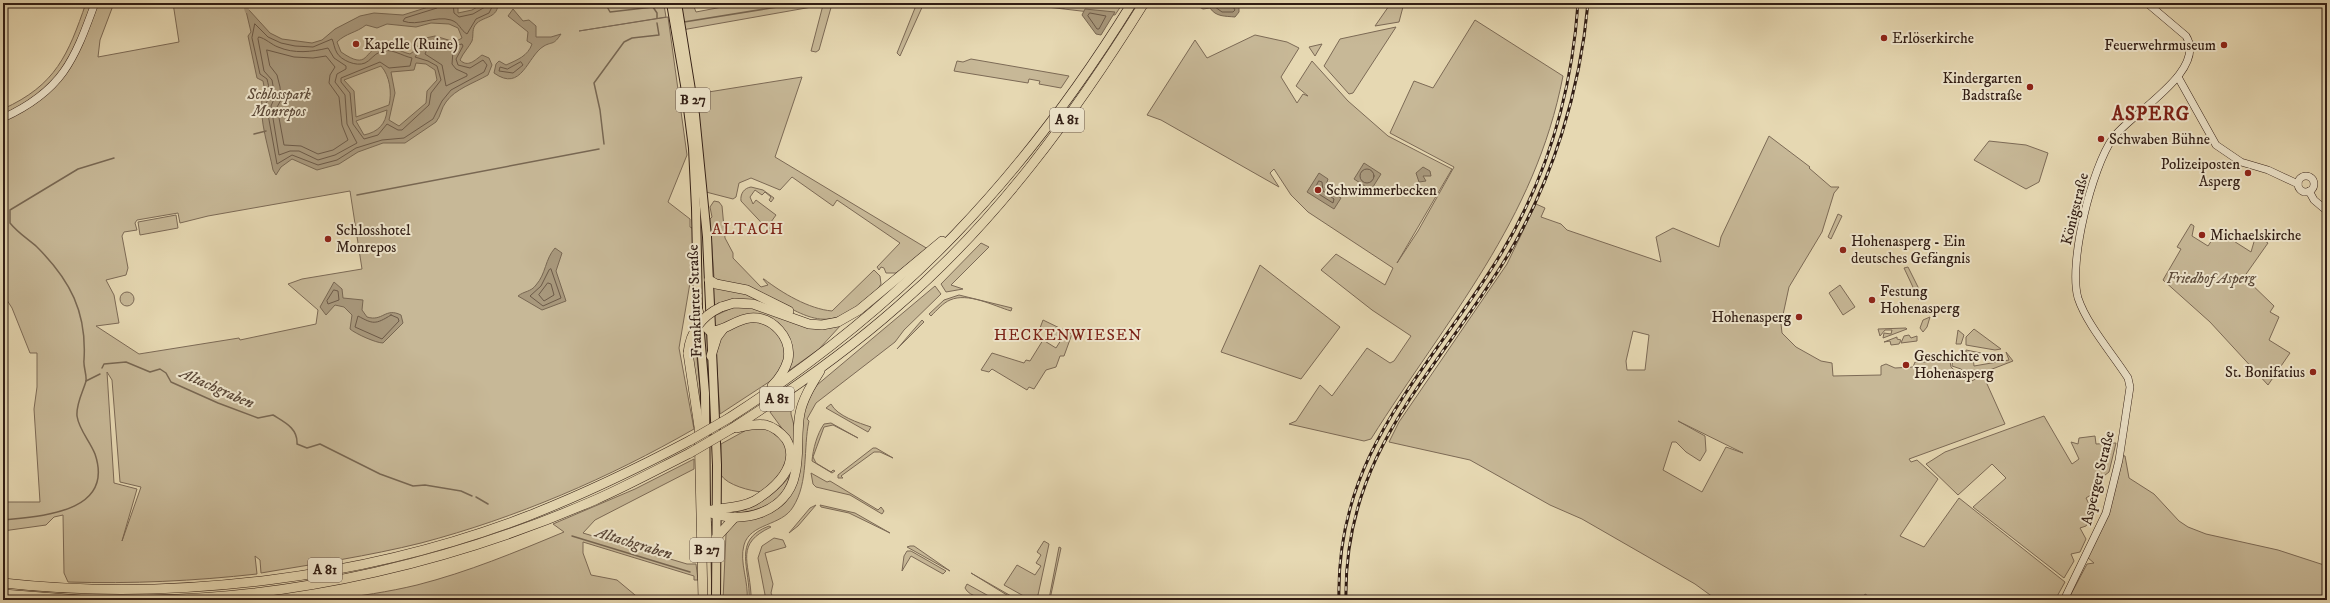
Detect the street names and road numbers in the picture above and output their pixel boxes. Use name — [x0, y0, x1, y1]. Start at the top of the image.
road number: B 27 — [676, 88, 710, 112]
road number: A 81 — [1050, 108, 1084, 132]
street label: Königstraße — [2057, 171, 2093, 247]
street label: Frankfurter Straße — [684, 244, 706, 358]
road number: A 81 — [760, 387, 794, 411]
street label: Asperger Straße — [2077, 429, 2119, 527]
road number: B 27 — [690, 538, 724, 562]
road number: A 81 — [308, 558, 342, 582]

